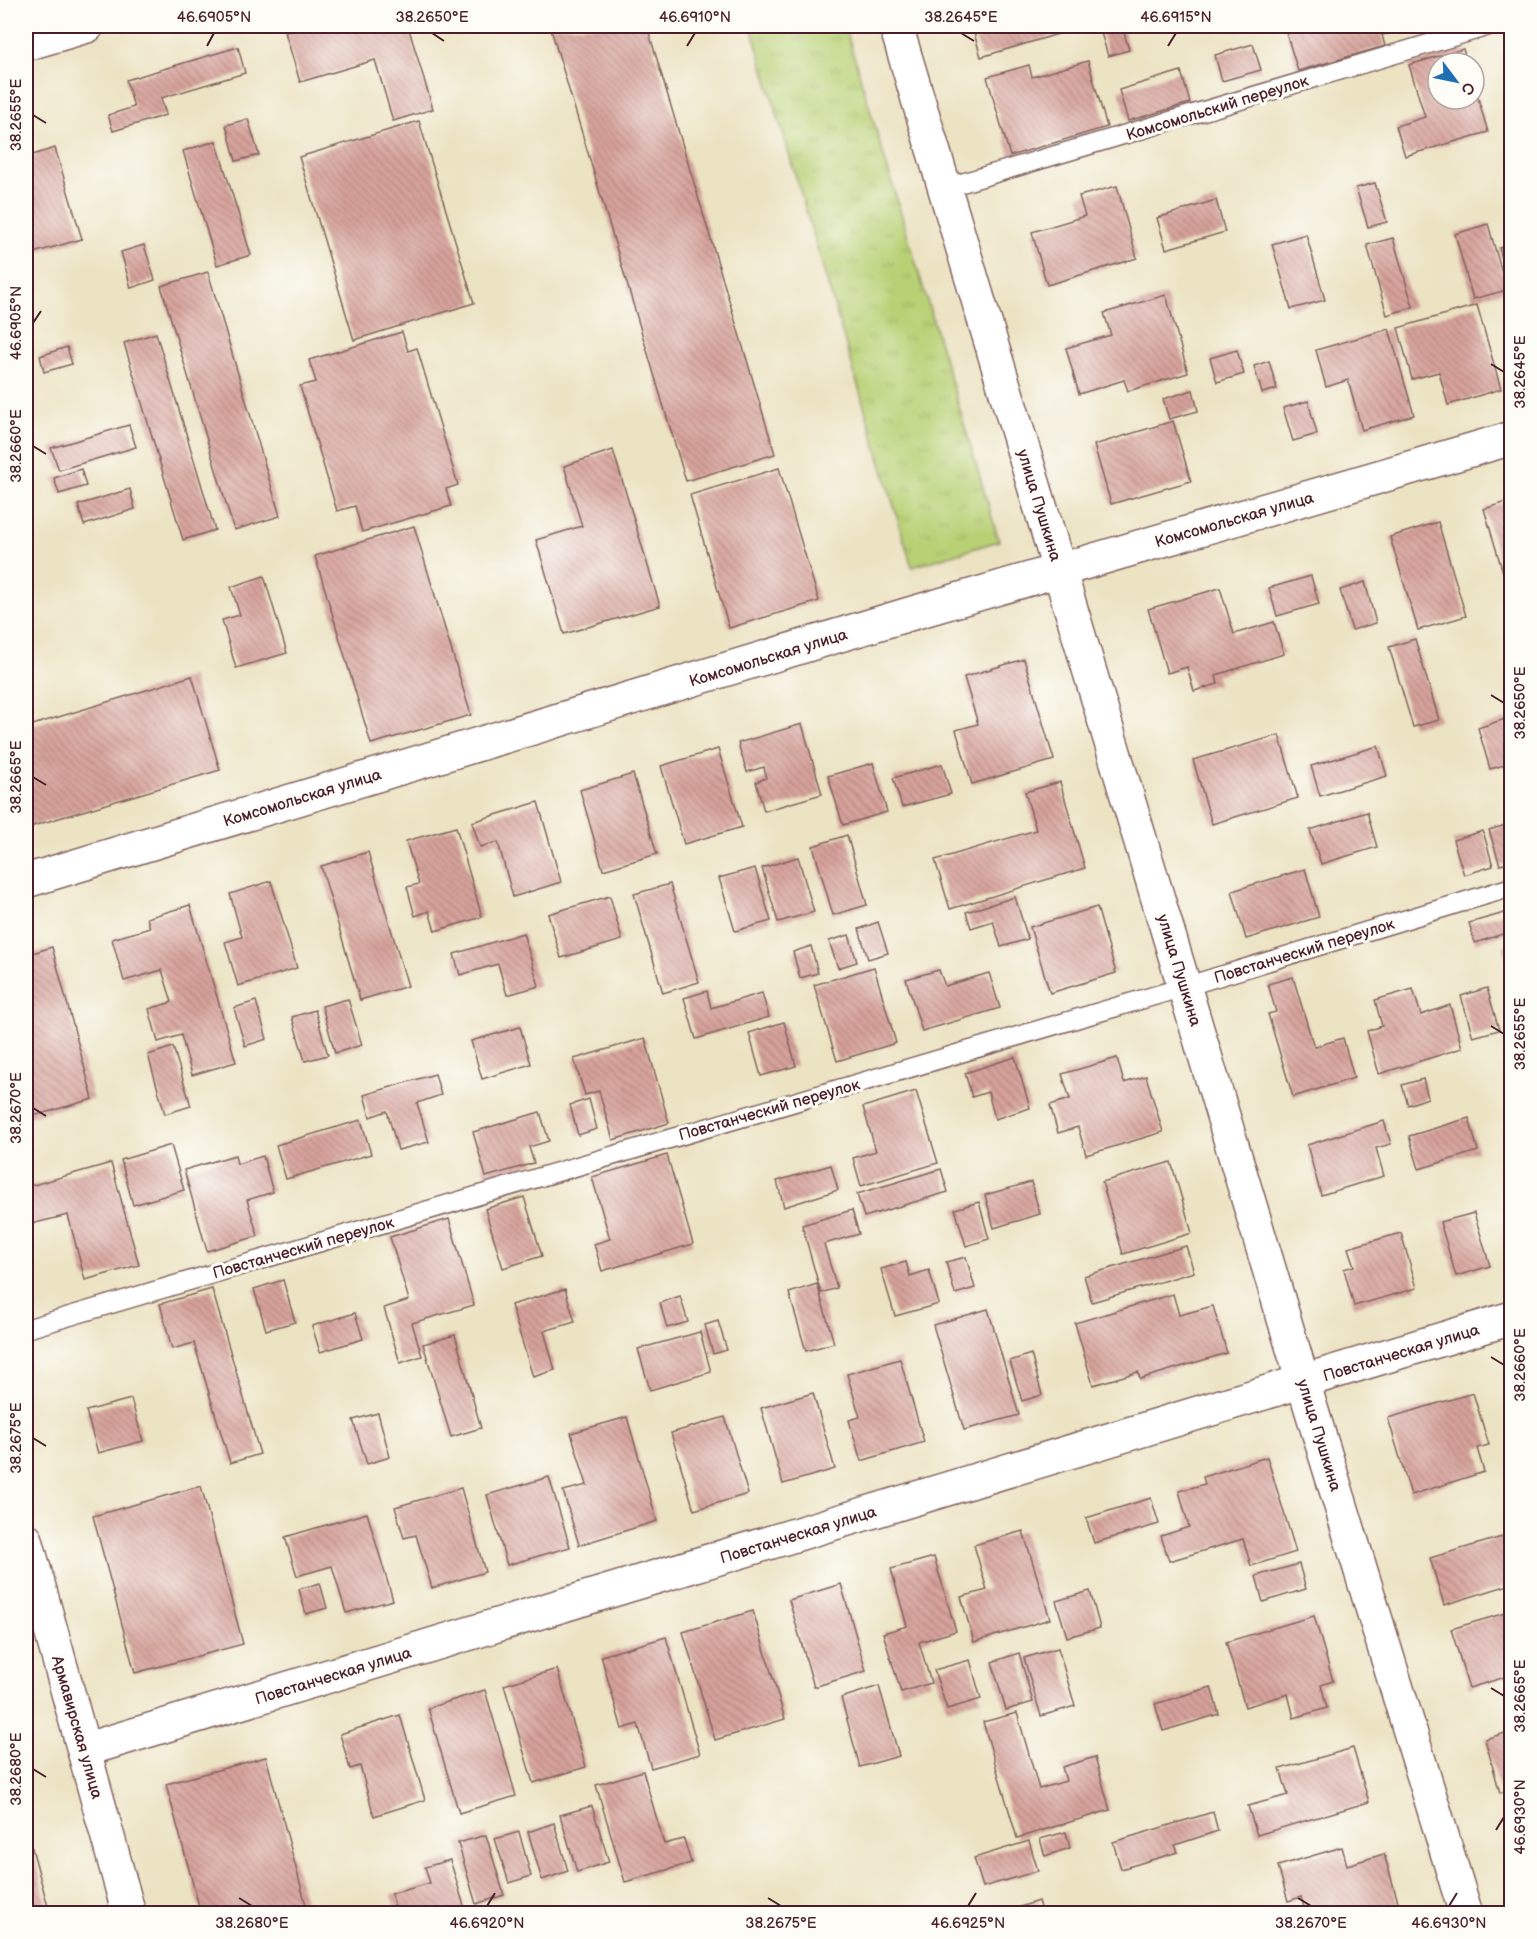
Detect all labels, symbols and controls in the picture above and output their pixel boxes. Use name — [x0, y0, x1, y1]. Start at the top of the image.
text: 46.6905°N — [177, 8, 251, 27]
text: 38.2650°E — [395, 8, 469, 27]
text: 46.6910°N — [659, 8, 731, 27]
text: 38.2645°E — [924, 8, 998, 27]
text: 46.6915°N — [1140, 8, 1212, 27]
north arrow — [1426, 51, 1486, 111]
street label: Комсомольский переулок — [1124, 72, 1311, 145]
text: С — [1456, 78, 1478, 98]
text: 38.2655°E — [7, 79, 26, 151]
text: 46.6905°N — [7, 286, 26, 360]
text: 38.2645°E — [1511, 335, 1530, 409]
text: 38.2660°E — [7, 409, 26, 483]
street label: улица Пушкина — [1012, 447, 1065, 564]
street label: Комсомольская улица — [1153, 489, 1316, 552]
street label: Комсомольская улица — [687, 625, 850, 692]
text: 38.2650°E — [1511, 666, 1530, 740]
text: 38.2665°E — [7, 740, 26, 814]
street label: Комсомольская улица — [221, 765, 384, 832]
street label: улица Пушкина — [1152, 912, 1205, 1029]
street label: Повстанческий переулок — [1212, 915, 1397, 988]
text: 38.2655°E — [1511, 998, 1530, 1070]
text: 38.2670°E — [7, 1072, 26, 1144]
street label: Повстанческий переулок — [677, 1075, 863, 1145]
street label: Повстанческий переулок — [211, 1213, 397, 1283]
street label: Повстанческая улица — [1321, 1320, 1482, 1386]
text: 38.2660°E — [1511, 1328, 1530, 1402]
street label: улица Пушкина — [1292, 1377, 1345, 1494]
text: 38.2675°E — [7, 1402, 26, 1474]
street label: Повстанческая улица — [718, 1502, 879, 1568]
street label: Повстанческая улица — [253, 1643, 414, 1709]
street label: Армавирская улица — [47, 1653, 106, 1802]
text: 38.2665°E — [1511, 1659, 1530, 1733]
text: 38.2680°E — [7, 1732, 26, 1806]
text: 46.6930°N — [1511, 1779, 1530, 1855]
text: 38.2680°E — [215, 1914, 289, 1933]
text: 46.6920°N — [450, 1914, 524, 1933]
text: 38.2675°E — [745, 1914, 817, 1933]
text: 46.6925°N — [931, 1914, 1005, 1933]
text: 38.2670°E — [1275, 1914, 1347, 1933]
text: 46.6930°N — [1411, 1914, 1487, 1933]

